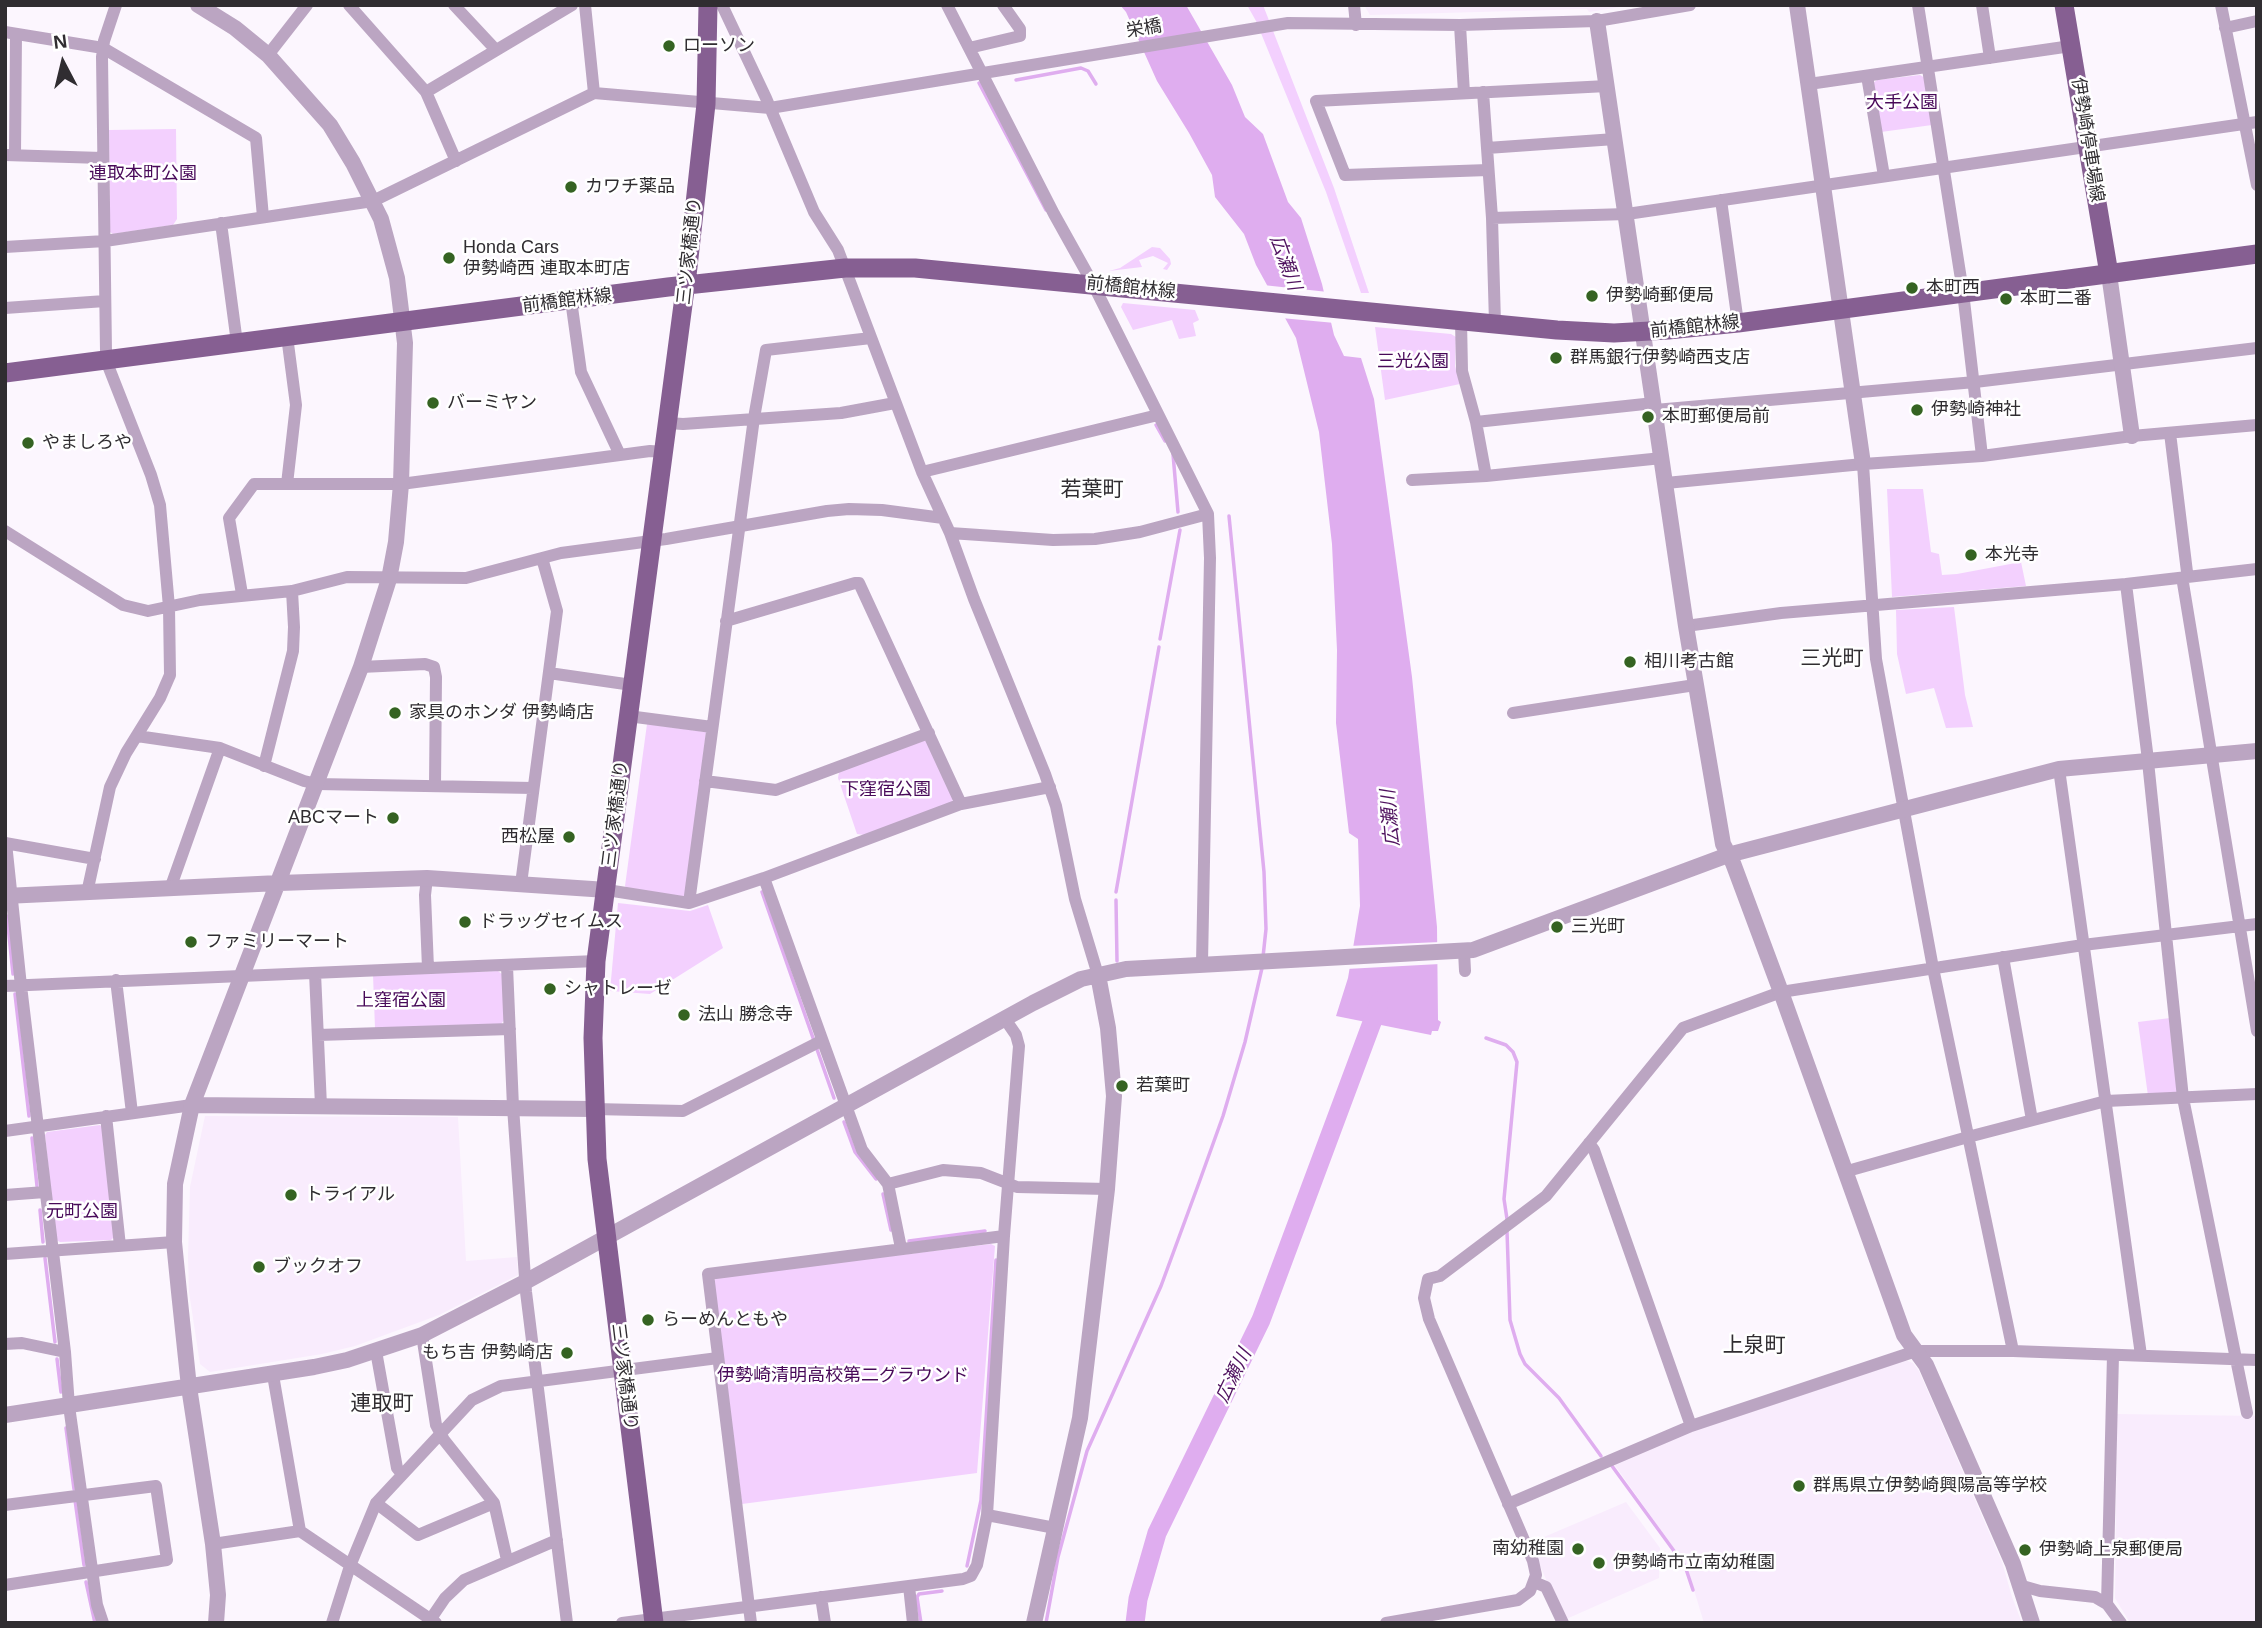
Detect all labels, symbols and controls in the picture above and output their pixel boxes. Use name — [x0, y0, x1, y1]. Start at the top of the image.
street label: 栄橋 — [1124, 15, 1164, 43]
north arrow — [28, 28, 98, 98]
text: N — [52, 30, 68, 53]
place label: ローソン — [683, 35, 755, 57]
marker: ローソン — [661, 38, 677, 54]
street label: 伊勢崎停車場線 — [2066, 76, 2108, 204]
park label: 大手公園 — [1866, 92, 1938, 114]
park label: 連取本町公園 — [89, 163, 197, 185]
place label: カワチ薬品 — [585, 176, 675, 198]
marker: カワチ薬品 — [563, 179, 579, 195]
street label: 三ツ家橋通り — [674, 196, 706, 306]
water label: 広瀬川 — [1265, 232, 1305, 294]
place label: Honda Cars 伊勢崎西 連取本町店 — [463, 237, 630, 280]
marker: Honda Cars 伊勢崎西 連取本町店 — [441, 250, 457, 266]
street label: 前橋館林線 — [1085, 273, 1177, 303]
place label: 本町西 — [1926, 277, 1980, 299]
marker: 本町西 — [1904, 280, 1920, 296]
street label: 前橋館林線 — [521, 285, 613, 317]
place label: 伊勢崎郵便局 — [1606, 285, 1714, 307]
marker: 伊勢崎郵便局 — [1584, 288, 1600, 304]
place label: 本町二番 — [2020, 288, 2092, 310]
marker: 本町二番 — [1998, 291, 2014, 307]
street label: 前橋館林線 — [1649, 312, 1741, 342]
place label: 群馬銀行伊勢崎西支店 — [1570, 347, 1750, 369]
marker: 群馬銀行伊勢崎西支店 — [1548, 350, 1564, 366]
park label: 三光公園 — [1377, 351, 1449, 373]
place label: バーミヤン — [447, 392, 537, 414]
marker: バーミヤン — [425, 395, 441, 411]
place label: 伊勢崎神社 — [1931, 399, 2021, 421]
marker: 伊勢崎神社 — [1909, 402, 1925, 418]
place label: 本町郵便局前 — [1662, 406, 1770, 428]
marker: 本町郵便局前 — [1640, 409, 1656, 425]
place label: やましろや — [42, 432, 132, 454]
marker: やましろや — [20, 435, 36, 451]
district label: 若葉町 — [1061, 477, 1123, 503]
place label: 本光寺 — [1985, 544, 2039, 566]
marker: 本光寺 — [1963, 547, 1979, 563]
district label: 三光町 — [1801, 646, 1863, 672]
place label: 相川考古館 — [1644, 651, 1734, 673]
marker: 相川考古館 — [1622, 654, 1638, 670]
place label: 家具のホンダ 伊勢崎店 — [409, 702, 594, 724]
marker: 家具のホンダ 伊勢崎店 — [387, 705, 403, 721]
street label: 三ツ家橋通り — [599, 759, 633, 869]
park label: 下窪宿公園 — [841, 779, 931, 801]
water label: 広瀬川 — [1377, 789, 1405, 847]
place label: ABCマート — [288, 807, 379, 829]
marker: ABCマート — [385, 810, 401, 826]
place label: 西松屋 — [501, 826, 555, 848]
marker: 西松屋 — [561, 829, 577, 845]
place label: ドラッグセイムス — [479, 911, 623, 933]
marker: ドラッグセイムス — [457, 914, 473, 930]
place label: 三光町 — [1571, 916, 1625, 938]
marker: 三光町 — [1549, 919, 1565, 935]
place label: ファミリーマート — [205, 931, 349, 953]
marker: ファミリーマート — [183, 934, 199, 950]
place label: シャトレーゼ — [564, 978, 672, 1000]
marker: シャトレーゼ — [542, 981, 558, 997]
park label: 上窪宿公園 — [356, 990, 446, 1012]
place label: 法山 勝念寺 — [698, 1004, 793, 1026]
marker: 法山 勝念寺 — [676, 1007, 692, 1023]
place label: 若葉町 — [1136, 1075, 1190, 1097]
marker: 若葉町 — [1114, 1078, 1130, 1094]
place label: トライアル — [305, 1184, 395, 1206]
marker: トライアル — [283, 1187, 299, 1203]
park label: 元町公園 — [46, 1201, 118, 1223]
place label: ブックオフ — [273, 1256, 363, 1278]
marker: ブックオフ — [251, 1259, 267, 1275]
place label: らーめんともや — [662, 1309, 788, 1331]
marker: らーめんともや — [640, 1312, 656, 1328]
street label: 三ツ家橋通り — [607, 1322, 641, 1432]
district label: 上泉町 — [1723, 1333, 1785, 1359]
place label: もち吉 伊勢崎店 — [422, 1342, 553, 1364]
marker: もち吉 伊勢崎店 — [559, 1345, 575, 1361]
water label: 広瀬川 — [1211, 1345, 1257, 1407]
park label: 伊勢崎清明高校第二グラウンド — [717, 1365, 969, 1387]
district label: 連取町 — [351, 1391, 413, 1417]
place label: 群馬県立伊勢崎興陽高等学校 — [1813, 1475, 2047, 1497]
marker: 群馬県立伊勢崎興陽高等学校 — [1791, 1478, 1807, 1494]
place label: 南幼稚園 — [1492, 1538, 1564, 1560]
place label: 伊勢崎上泉郵便局 — [2039, 1539, 2183, 1561]
marker: 南幼稚園 — [1570, 1541, 1586, 1557]
marker: 伊勢崎上泉郵便局 — [2017, 1542, 2033, 1558]
place label: 伊勢崎市立南幼稚園 — [1613, 1552, 1775, 1574]
marker: 伊勢崎市立南幼稚園 — [1591, 1555, 1607, 1571]

